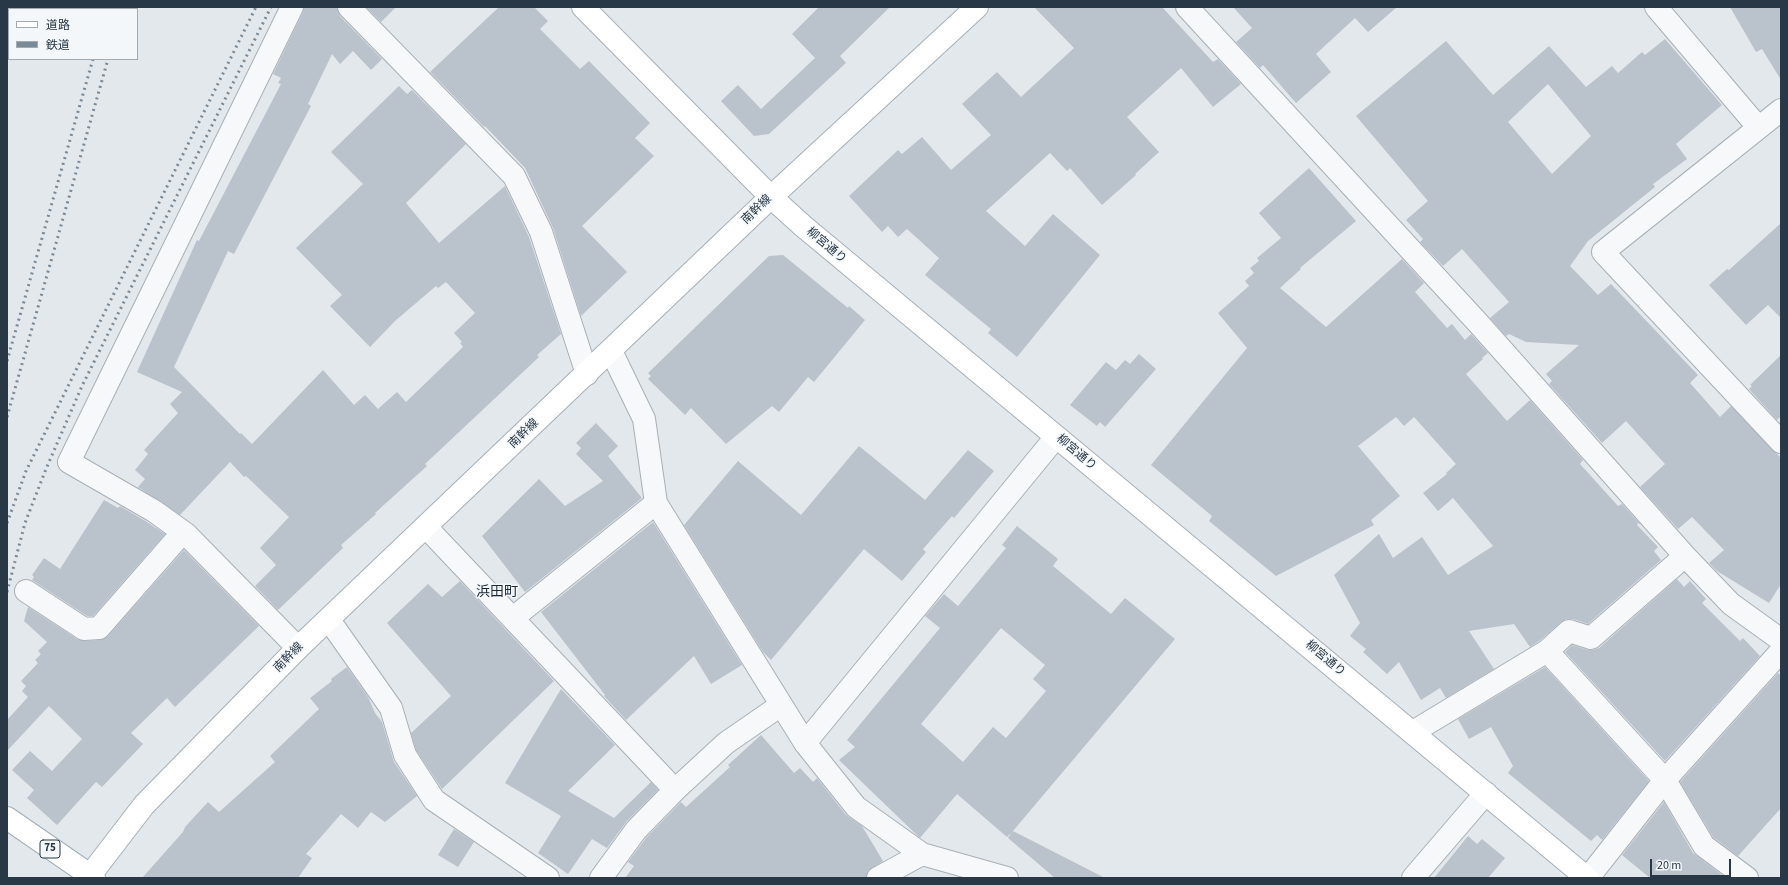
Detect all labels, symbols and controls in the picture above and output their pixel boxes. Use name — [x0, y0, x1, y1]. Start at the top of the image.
legend — [8, 8, 138, 60]
text: 道路 — [46, 17, 70, 34]
text: 鉄道 — [46, 37, 70, 54]
street label: 南幹線 — [739, 192, 775, 228]
street label: 柳宮通り — [803, 225, 849, 267]
street label: 南幹線 — [506, 416, 542, 452]
street label: 柳宮通り — [1053, 432, 1099, 474]
district label: 浜田町 — [476, 585, 518, 601]
street label: 柳宮通り — [1302, 638, 1348, 680]
street label: 南幹線 — [271, 640, 307, 676]
road number: 75 — [40, 840, 60, 858]
scale bar — [1652, 851, 1733, 877]
text: 20 m — [1657, 857, 1681, 874]

